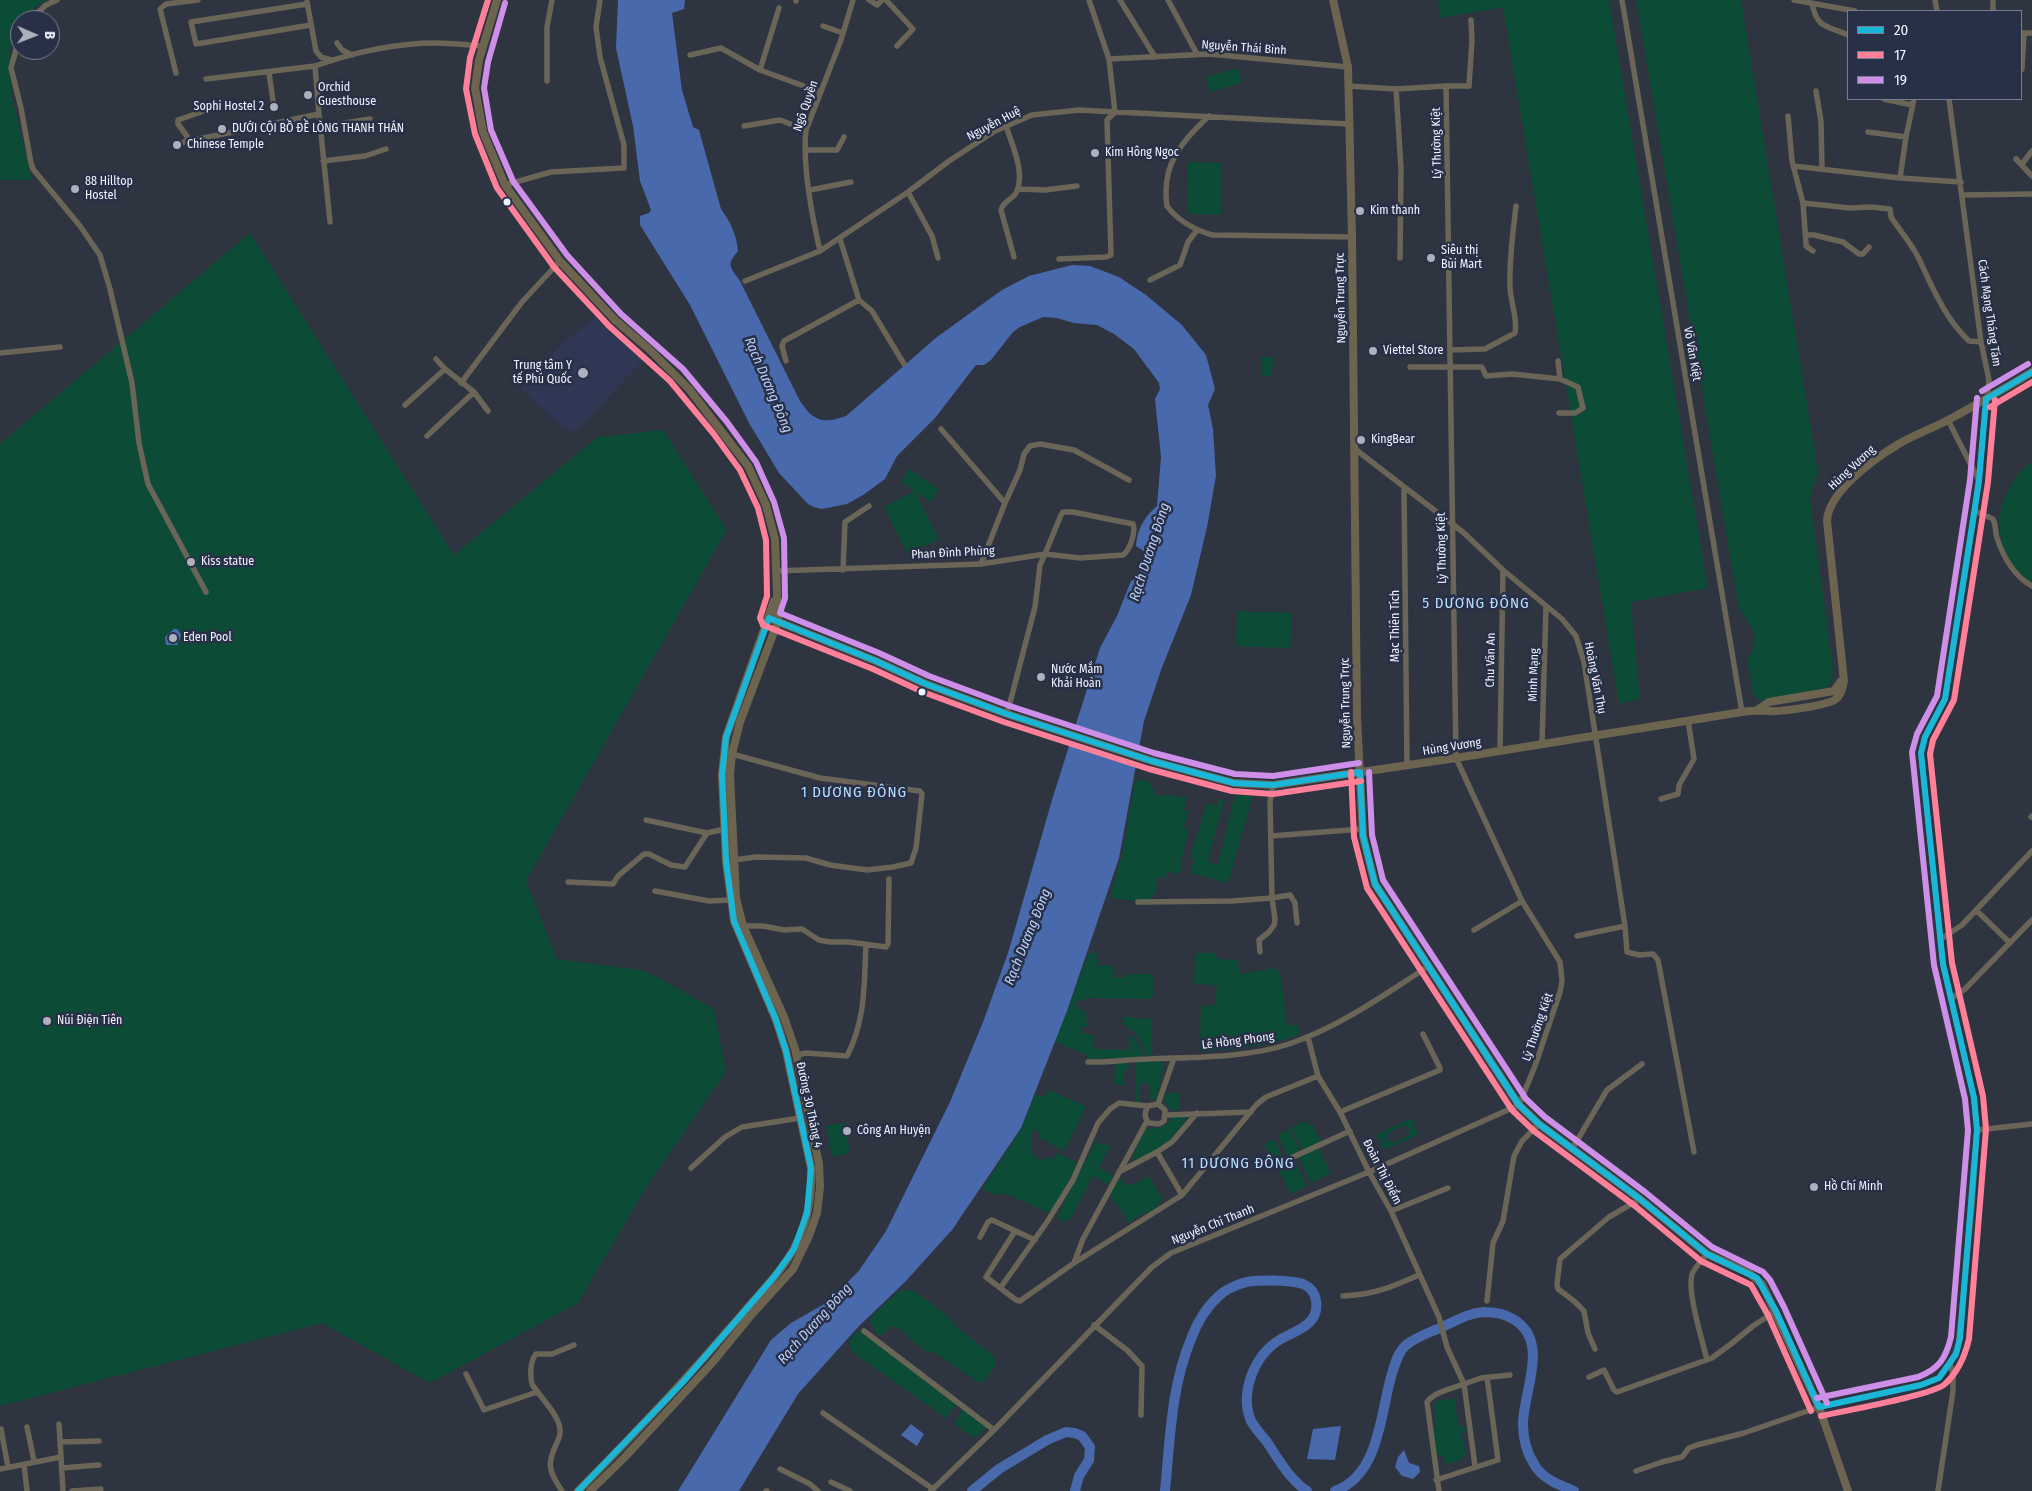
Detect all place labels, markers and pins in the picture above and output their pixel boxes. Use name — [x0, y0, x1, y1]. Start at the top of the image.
place label: Orchid Guesthouse — [318, 81, 376, 109]
marker: Orchid Guesthouse — [302, 89, 314, 101]
place label: Sophi Hostel 2 — [194, 100, 264, 114]
marker: Sophi Hostel 2 — [268, 101, 280, 113]
place label: DƯỚI CỘI BỒ ĐỀ LÒNG THANH THÁN — [232, 122, 404, 136]
marker: DƯỚI CỘI BỒ ĐỀ LÒNG THANH THÁN — [216, 123, 228, 135]
place label: Chinese Temple — [187, 138, 264, 152]
marker: Chinese Temple — [171, 139, 183, 151]
place label: Kim Hông Ngoc — [1105, 146, 1179, 160]
marker: Kim Hông Ngoc — [1089, 147, 1101, 159]
place label: 88 Hilltop Hostel — [85, 175, 133, 203]
marker: 88 Hilltop Hostel — [69, 183, 81, 195]
unlabelled marker — [502, 197, 512, 207]
place label: Kim thanh — [1370, 204, 1420, 218]
marker: Kim thanh — [1354, 205, 1366, 217]
place label: Siêu thị Bùi Mart — [1441, 244, 1482, 272]
marker: Siêu thị Bùi Mart — [1425, 252, 1437, 264]
place label: Viettel Store — [1383, 344, 1443, 358]
marker: Viettel Store — [1367, 345, 1379, 357]
place label: Trung tâm Y tế Phú Quốc — [513, 359, 572, 387]
marker: Trung tâm Y tế Phú Quốc — [576, 366, 590, 380]
place label: KingBear — [1371, 433, 1415, 447]
marker: KingBear — [1355, 434, 1367, 446]
place label: Kiss statue — [201, 555, 254, 569]
marker: Kiss statue — [185, 556, 197, 568]
place label: Eden Pool — [183, 631, 232, 645]
marker: Eden Pool — [167, 632, 179, 644]
place label: Nước Mắm Khải Hoàn — [1051, 663, 1103, 691]
marker: Nước Mắm Khải Hoàn — [1035, 671, 1047, 683]
unlabelled marker — [917, 687, 927, 697]
place label: Núi Điện Tiên — [57, 1014, 122, 1028]
marker: Núi Điện Tiên — [41, 1015, 53, 1027]
place label: Công An Huyện — [857, 1124, 931, 1138]
marker: Công An Huyện — [841, 1125, 853, 1137]
place label: Hồ Chí Minh — [1824, 1180, 1883, 1194]
marker: Hồ Chí Minh — [1808, 1181, 1820, 1193]

